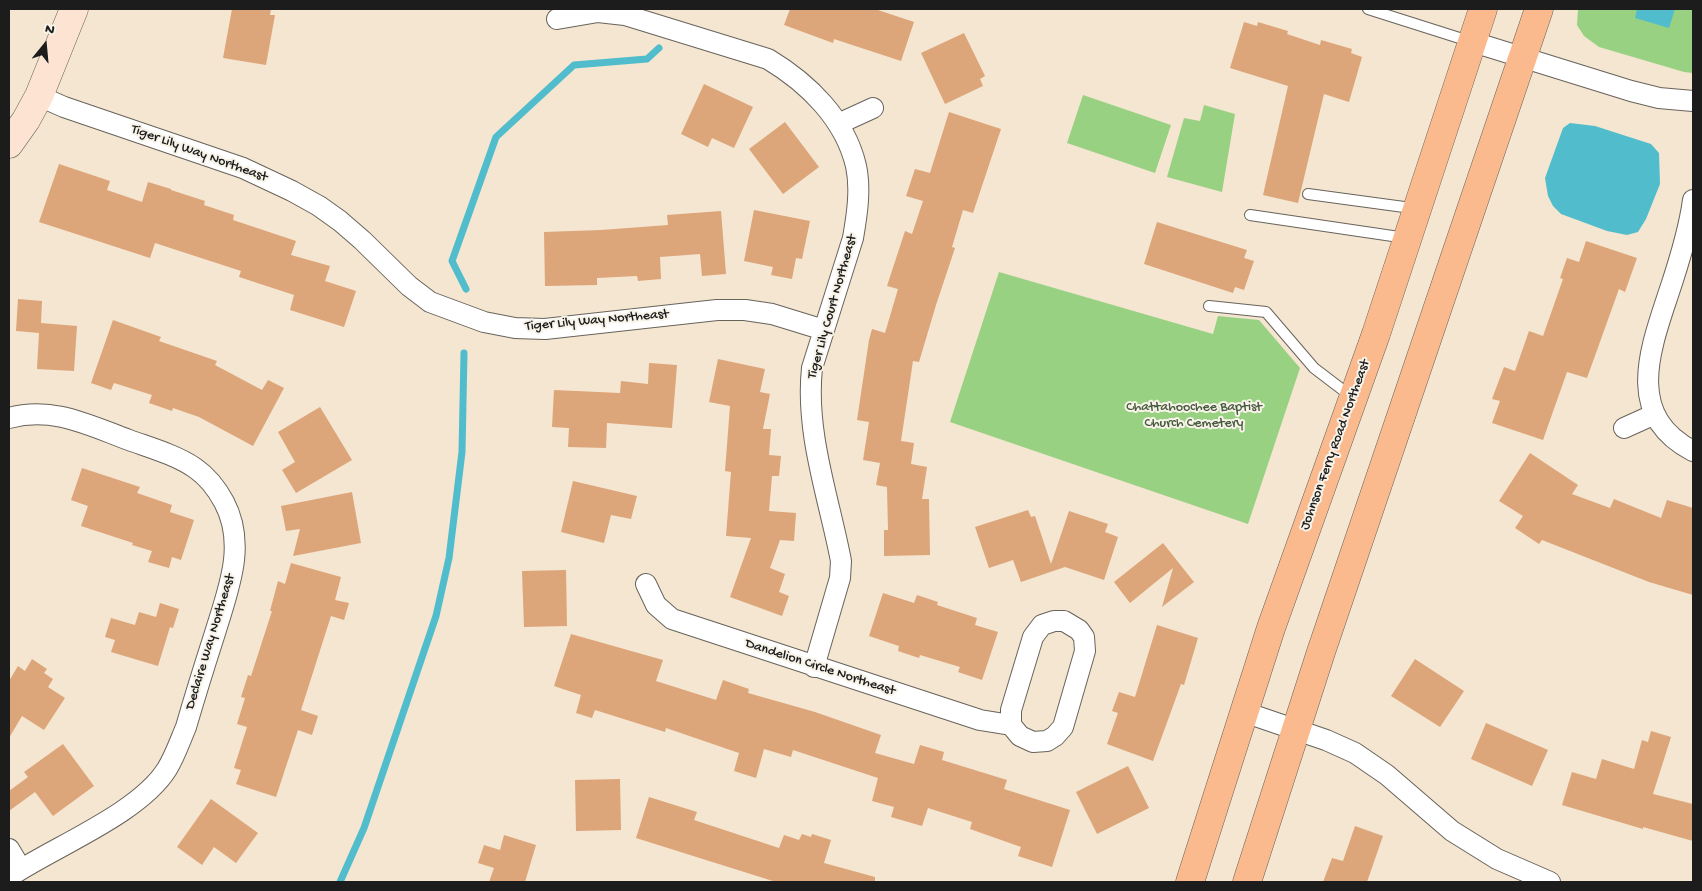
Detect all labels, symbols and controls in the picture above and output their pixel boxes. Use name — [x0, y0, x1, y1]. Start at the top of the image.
north arrow — [20, 20, 70, 70]
text: N — [43, 21, 56, 40]
street label: Tiger Lily Way Northeast — [129, 122, 269, 186]
street label: Tiger Lily Court Northeast — [804, 233, 862, 381]
street label: Tiger Lily Way Northeast — [525, 306, 669, 336]
street label: Johnson Ferry Road Northeast — [1297, 358, 1375, 532]
park label: Chattahoochee Baptist Church Cemetery — [1126, 400, 1262, 432]
street label: Declaire Way Northeast — [182, 572, 240, 712]
street label: Dandelion Circle Northeast — [743, 636, 897, 700]

